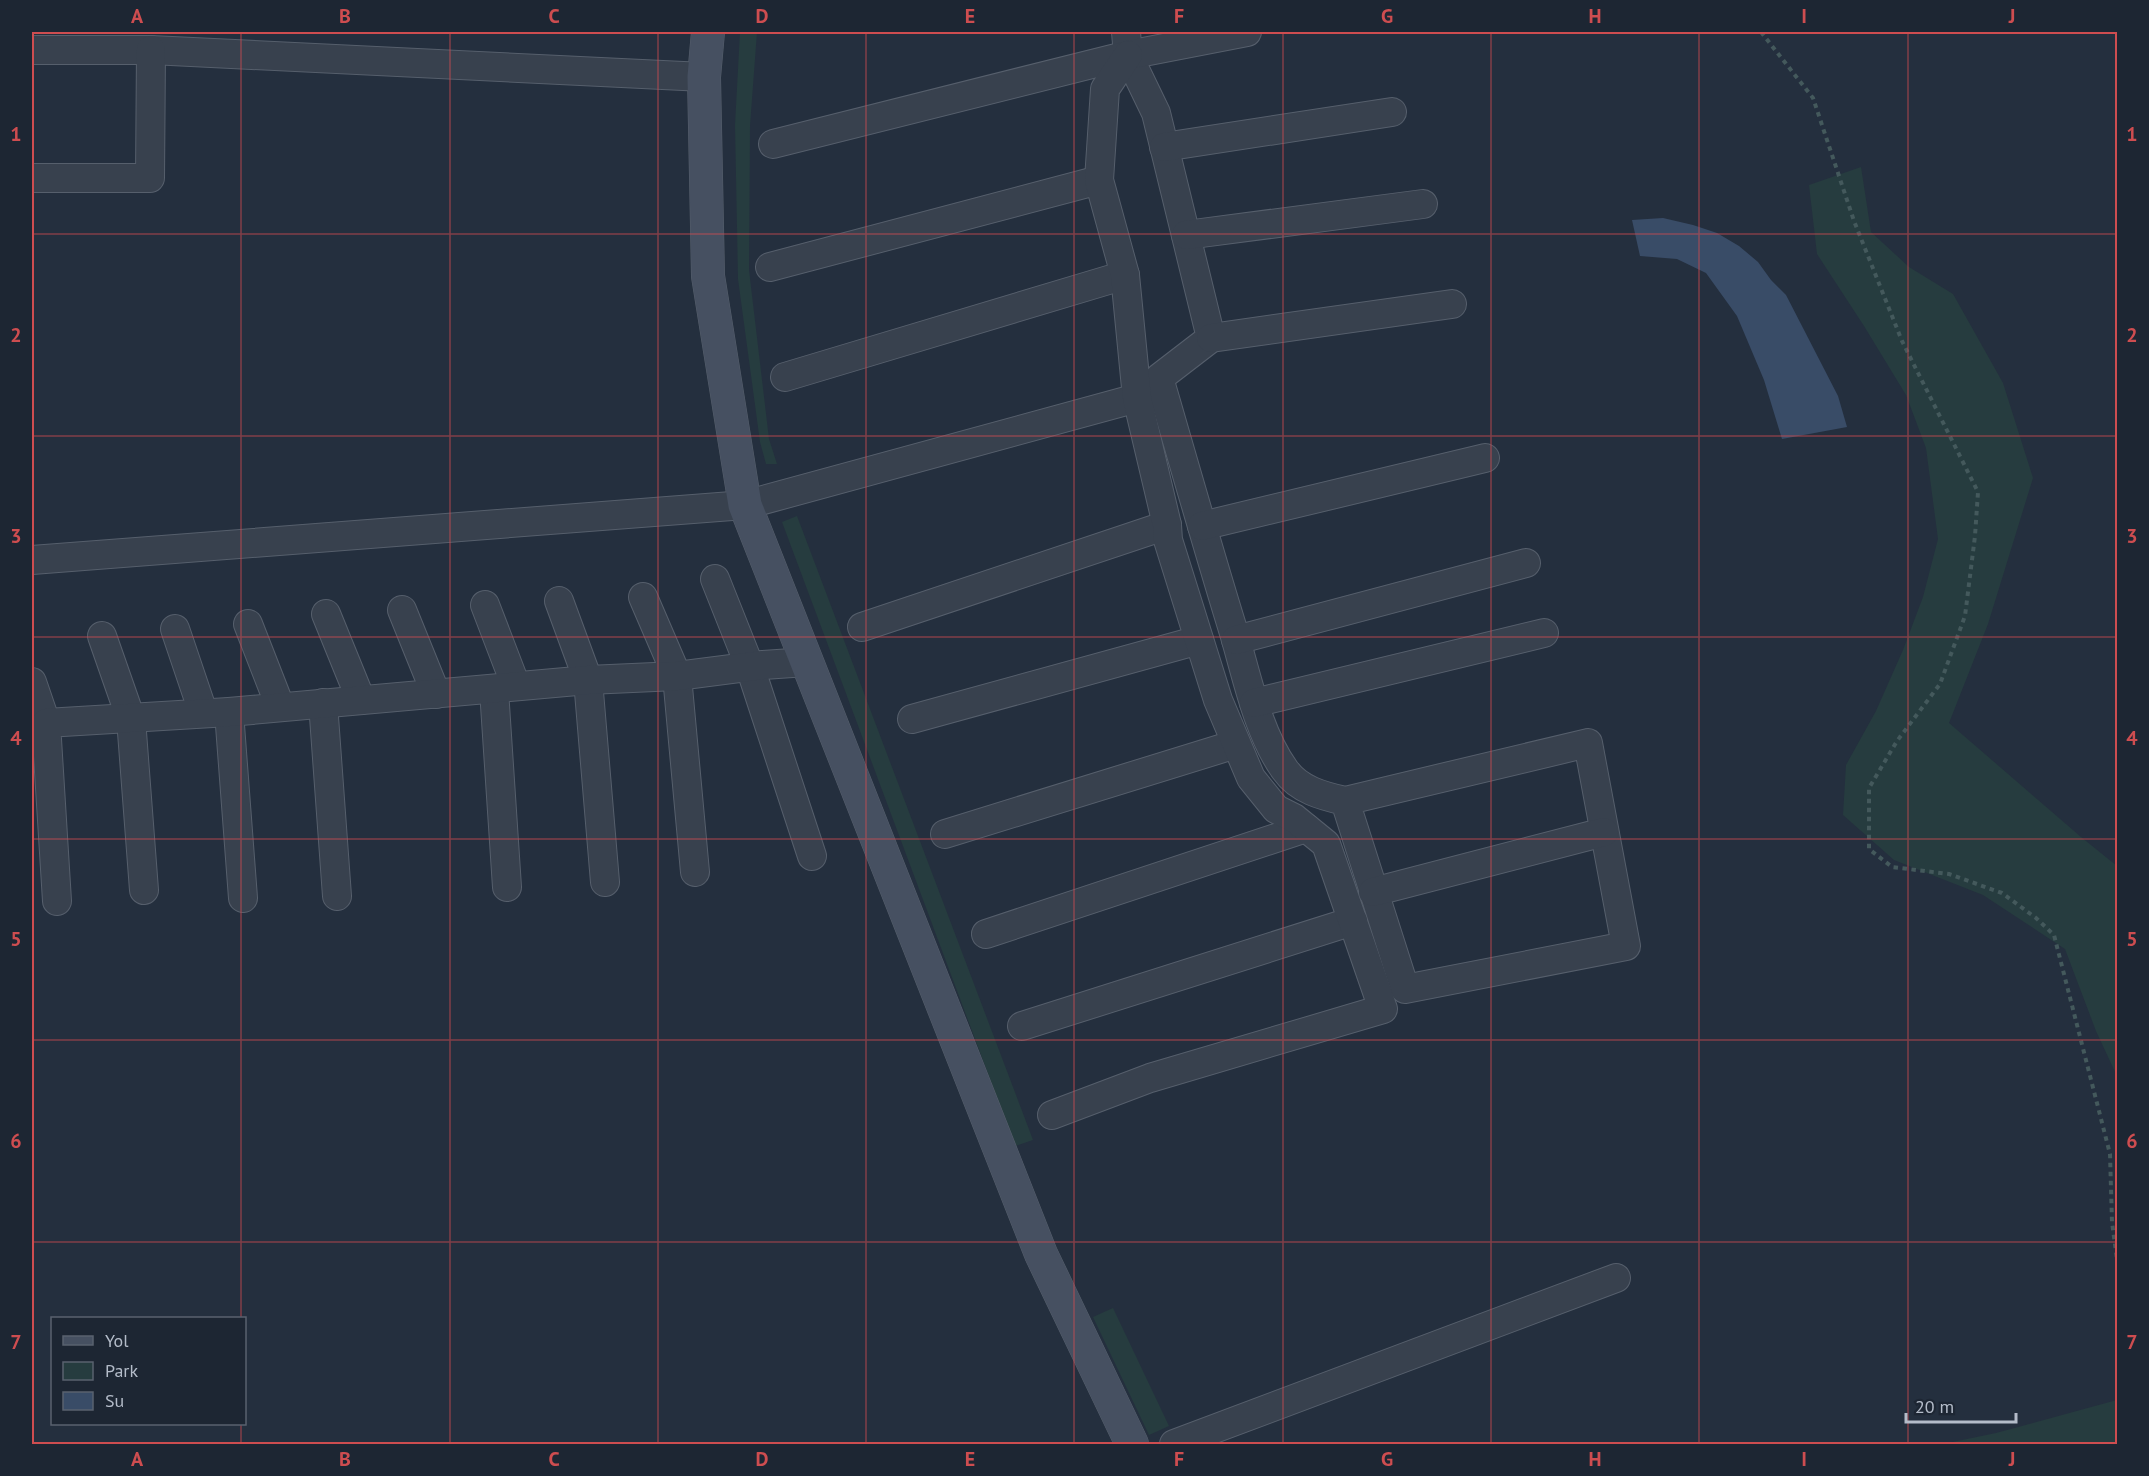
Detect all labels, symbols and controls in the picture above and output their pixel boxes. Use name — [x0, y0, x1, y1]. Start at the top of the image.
text: A — [131, 3, 144, 29]
text: B — [339, 3, 351, 29]
text: C — [548, 3, 560, 29]
text: D — [756, 3, 769, 29]
text: E — [965, 3, 975, 29]
text: F — [1174, 3, 1184, 29]
text: G — [1381, 3, 1393, 29]
text: H — [1588, 3, 1602, 29]
text: I — [1801, 3, 1807, 29]
text: J — [2008, 3, 2015, 29]
text: 1 — [10, 121, 22, 147]
text: 1 — [2126, 121, 2138, 147]
text: 2 — [10, 322, 22, 348]
text: 2 — [2126, 322, 2138, 348]
text: 3 — [10, 523, 22, 549]
text: 3 — [2126, 523, 2138, 549]
text: 4 — [10, 725, 22, 751]
text: 4 — [2126, 725, 2138, 751]
text: 5 — [10, 926, 22, 952]
text: 5 — [2126, 926, 2138, 952]
text: 6 — [10, 1128, 22, 1154]
text: 6 — [2126, 1128, 2138, 1154]
legend — [51, 1317, 246, 1425]
text: 7 — [10, 1329, 22, 1355]
text: Yol — [105, 1329, 129, 1352]
text: 7 — [2126, 1329, 2138, 1355]
text: Park — [105, 1359, 138, 1382]
scale bar — [1906, 1386, 2016, 1424]
text: Su — [105, 1389, 124, 1412]
text: 20 m — [1915, 1395, 1954, 1418]
text: A — [131, 1446, 144, 1472]
text: B — [339, 1446, 351, 1472]
text: C — [548, 1446, 560, 1472]
text: D — [756, 1446, 769, 1472]
text: E — [965, 1446, 975, 1472]
text: F — [1174, 1446, 1184, 1472]
text: G — [1381, 1446, 1393, 1472]
text: H — [1588, 1446, 1602, 1472]
text: I — [1801, 1446, 1807, 1472]
text: J — [2008, 1446, 2015, 1472]

